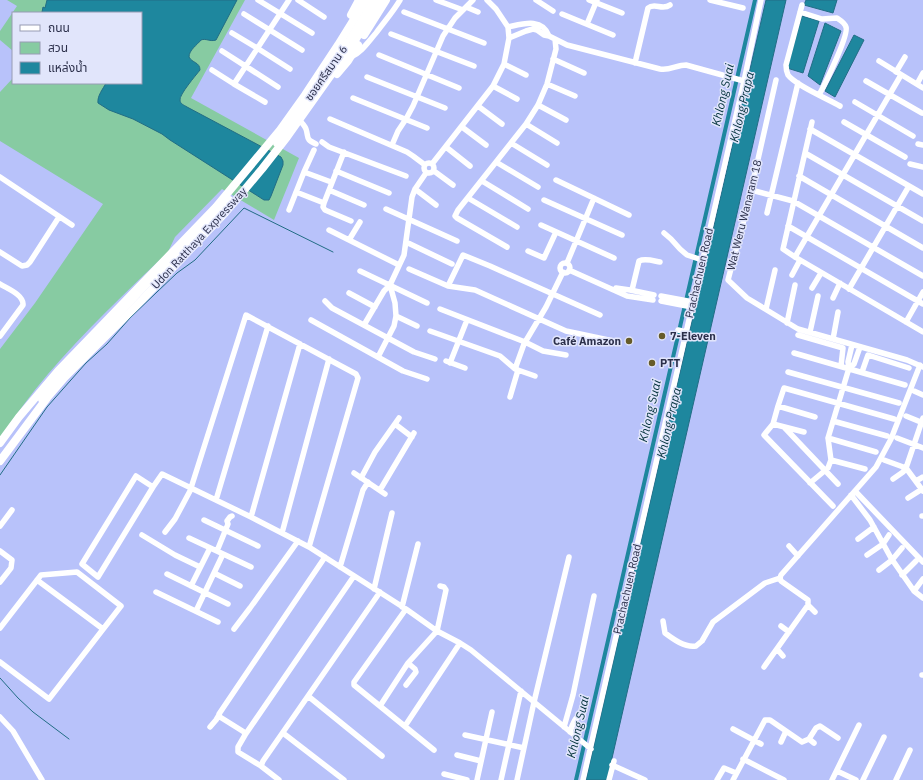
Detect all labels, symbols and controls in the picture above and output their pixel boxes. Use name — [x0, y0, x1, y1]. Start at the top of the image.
legend — [12, 12, 142, 84]
text: ถนน — [48, 20, 70, 35]
text: สวน — [48, 40, 68, 55]
street label: ซอยศรีสมาน 6 — [302, 42, 350, 104]
text: แหล่งน้ำ — [48, 59, 87, 75]
water label: Khlong Suai — [708, 61, 737, 127]
water label: Khlong Prapa — [726, 70, 757, 143]
street label: Wat Weru Wanaram 18 — [723, 158, 765, 272]
street label: Udon Ratthaya Expressway — [148, 184, 250, 292]
street label: Prachachuen Road — [682, 226, 716, 320]
place label: 7-Eleven — [670, 329, 716, 343]
marker: 7-Eleven — [657, 331, 667, 341]
place label: Café Amazon — [553, 334, 621, 348]
marker: Café Amazon — [624, 336, 634, 346]
place label: PTT — [660, 356, 681, 370]
marker: PTT — [647, 358, 657, 368]
water label: Khlong Suai — [635, 377, 664, 443]
water label: Khlong Prapa — [653, 386, 684, 459]
street label: Prachachuen Road — [610, 542, 644, 636]
water label: Khlong Suai — [563, 693, 592, 759]

